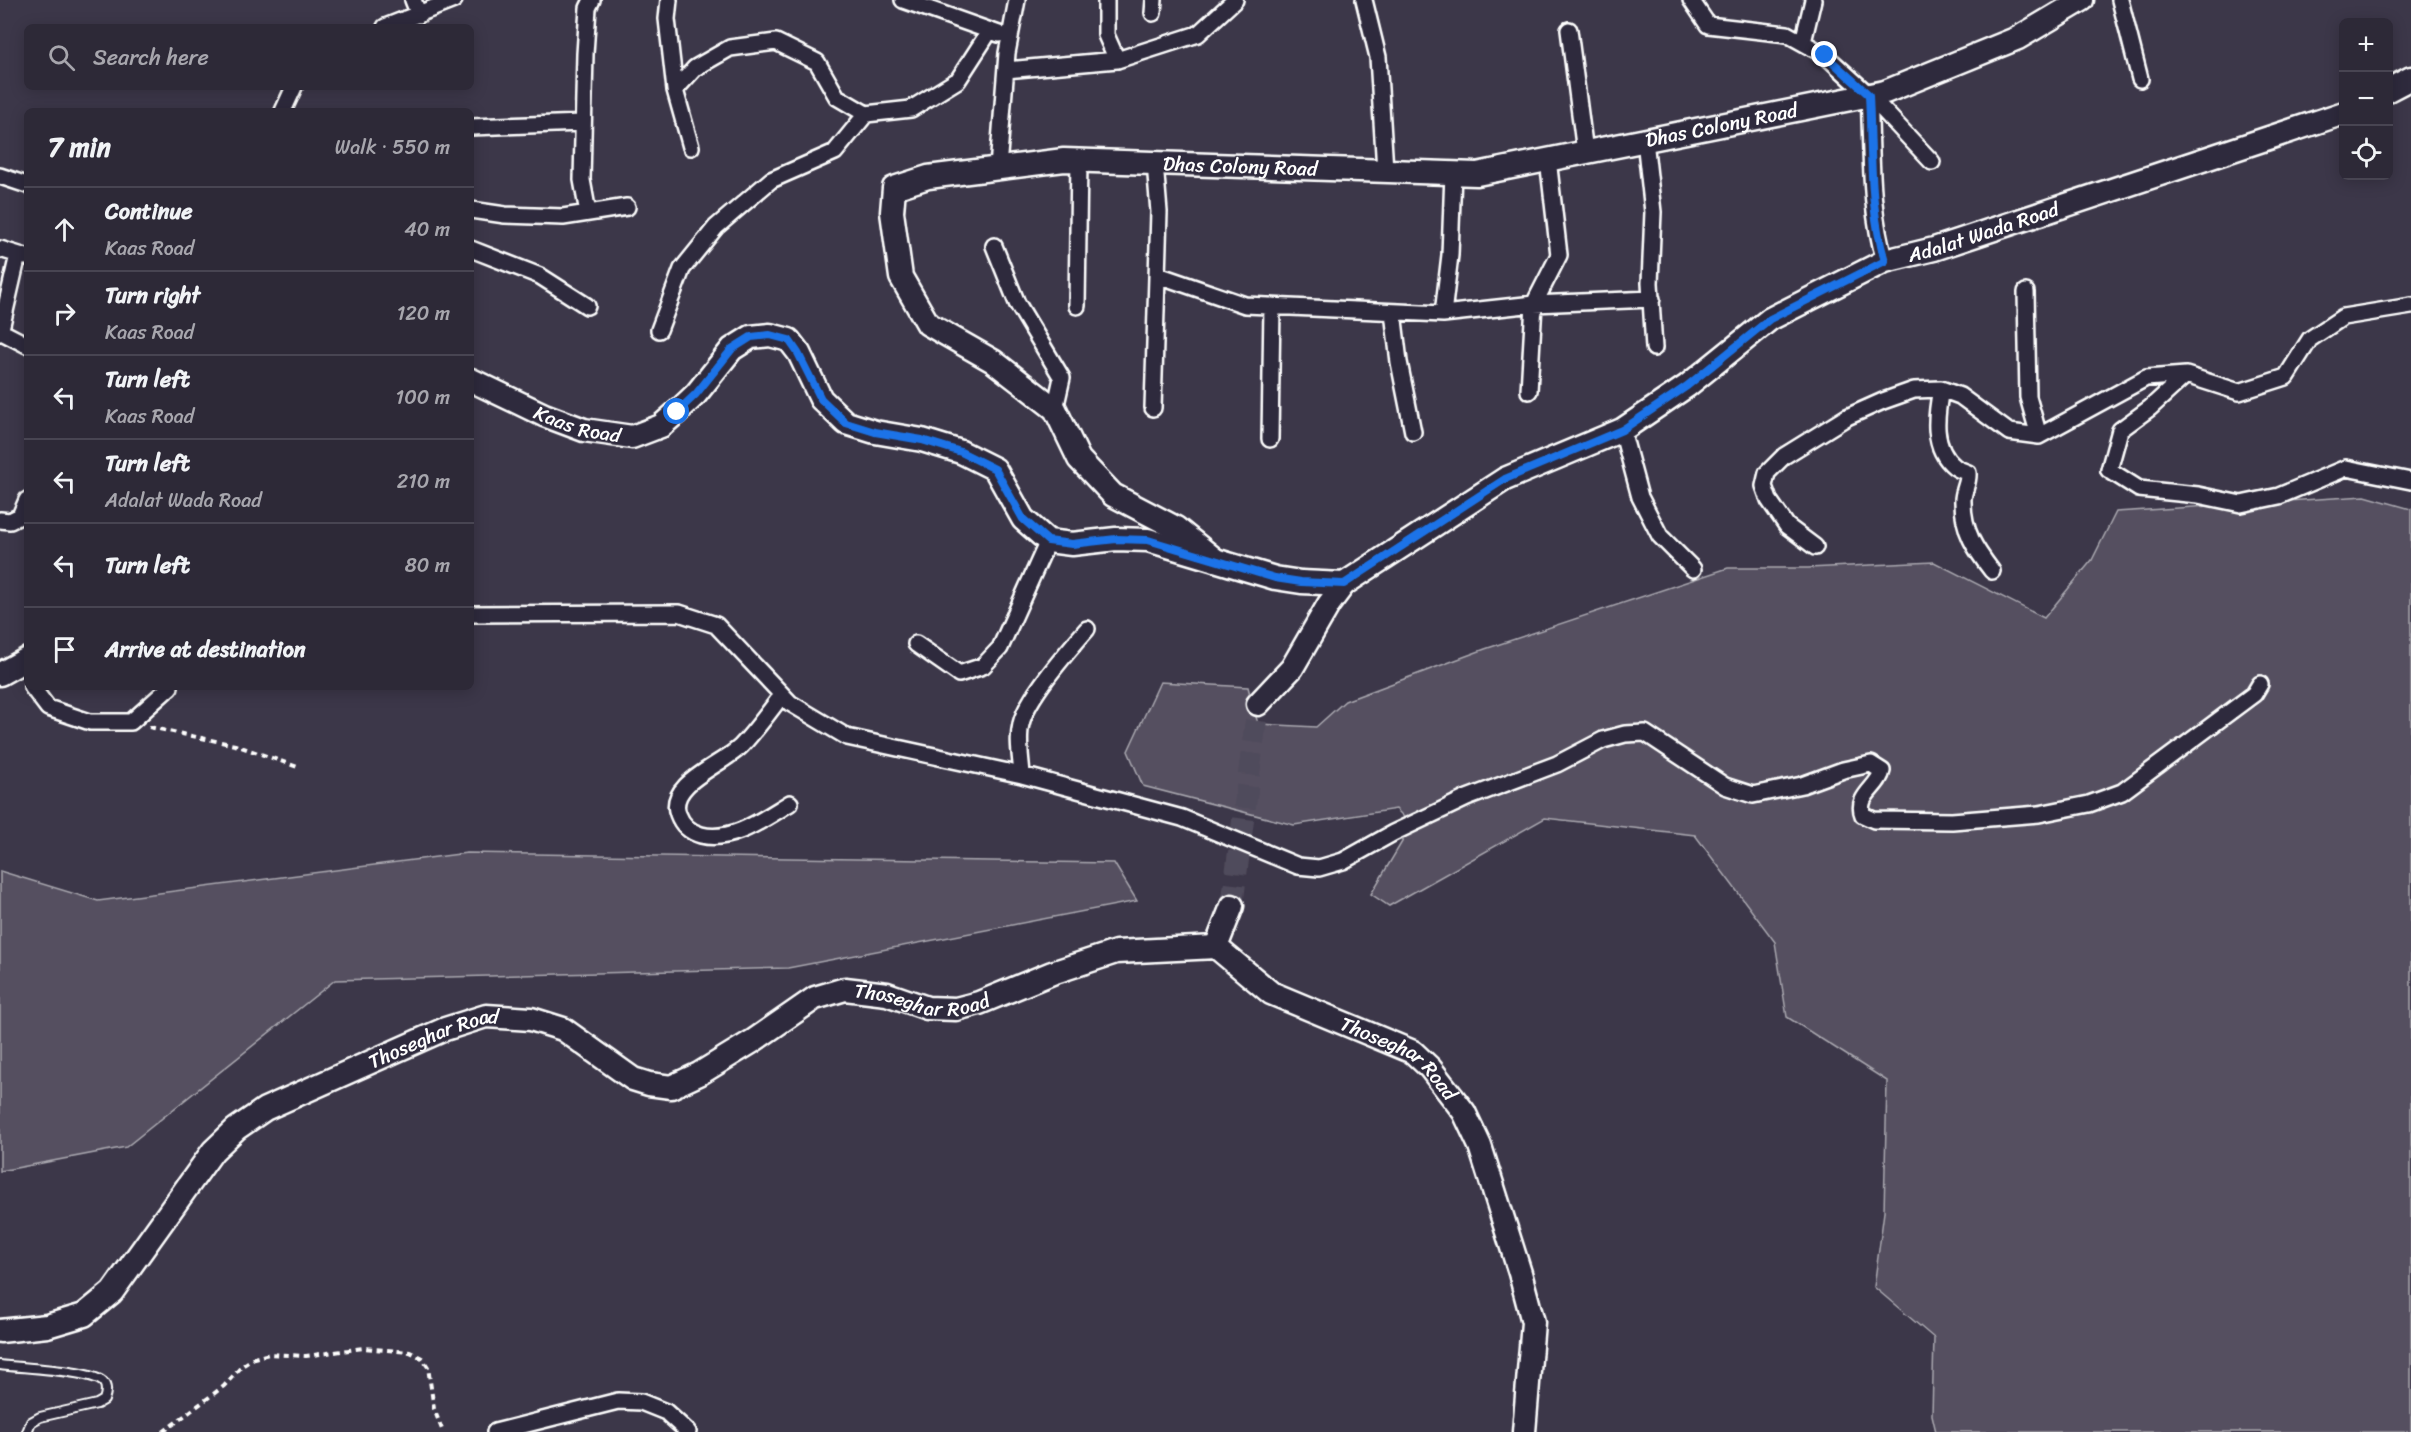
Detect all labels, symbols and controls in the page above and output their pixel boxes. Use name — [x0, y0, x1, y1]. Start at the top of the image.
map controls — [2339, 18, 2393, 180]
button: + — [2339, 18, 2393, 72]
search box — [24, 24, 474, 90]
text: Search here — [93, 38, 209, 77]
icon: search — [45, 41, 78, 74]
route end — [1811, 41, 1837, 67]
button: − — [2339, 72, 2393, 126]
street label: Dhas Colony Road — [1642, 93, 1802, 158]
text: 7 min — [48, 124, 111, 170]
button: locate — [2339, 126, 2393, 180]
text: Walk · 550 m — [335, 130, 450, 165]
street label: Dhas Colony Road — [1162, 146, 1319, 187]
street label: Adalat Wada Road — [1903, 191, 2065, 273]
text: Continue — [105, 192, 193, 231]
text: 40 m — [404, 212, 450, 247]
icon: ahead — [48, 213, 81, 246]
text: Kaas Road — [105, 231, 194, 266]
text: Turn right — [105, 276, 200, 315]
text: 120 m — [397, 296, 450, 331]
icon: right — [48, 297, 81, 330]
text: Kaas Road — [105, 315, 194, 350]
text: Turn left — [105, 360, 190, 399]
text: 100 m — [396, 380, 450, 415]
icon: left — [48, 381, 81, 414]
street label: Kaas Road — [528, 396, 624, 453]
route start — [663, 398, 689, 424]
text: Kaas Road — [105, 399, 194, 434]
text: Turn left — [105, 444, 190, 483]
text: 210 m — [397, 464, 450, 499]
icon: left — [48, 465, 81, 498]
text: Adalat Wada Road — [105, 483, 262, 518]
text: Turn left — [105, 546, 190, 585]
text: 80 m — [405, 548, 450, 583]
icon: left — [48, 549, 81, 582]
text: Arrive at destination — [105, 630, 306, 669]
icon: arrive — [48, 633, 81, 666]
street label: Thoseghar Road — [853, 973, 997, 1027]
street label: Thoseghar Road — [363, 999, 501, 1079]
street label: Thoseghar Road — [1334, 1007, 1467, 1110]

